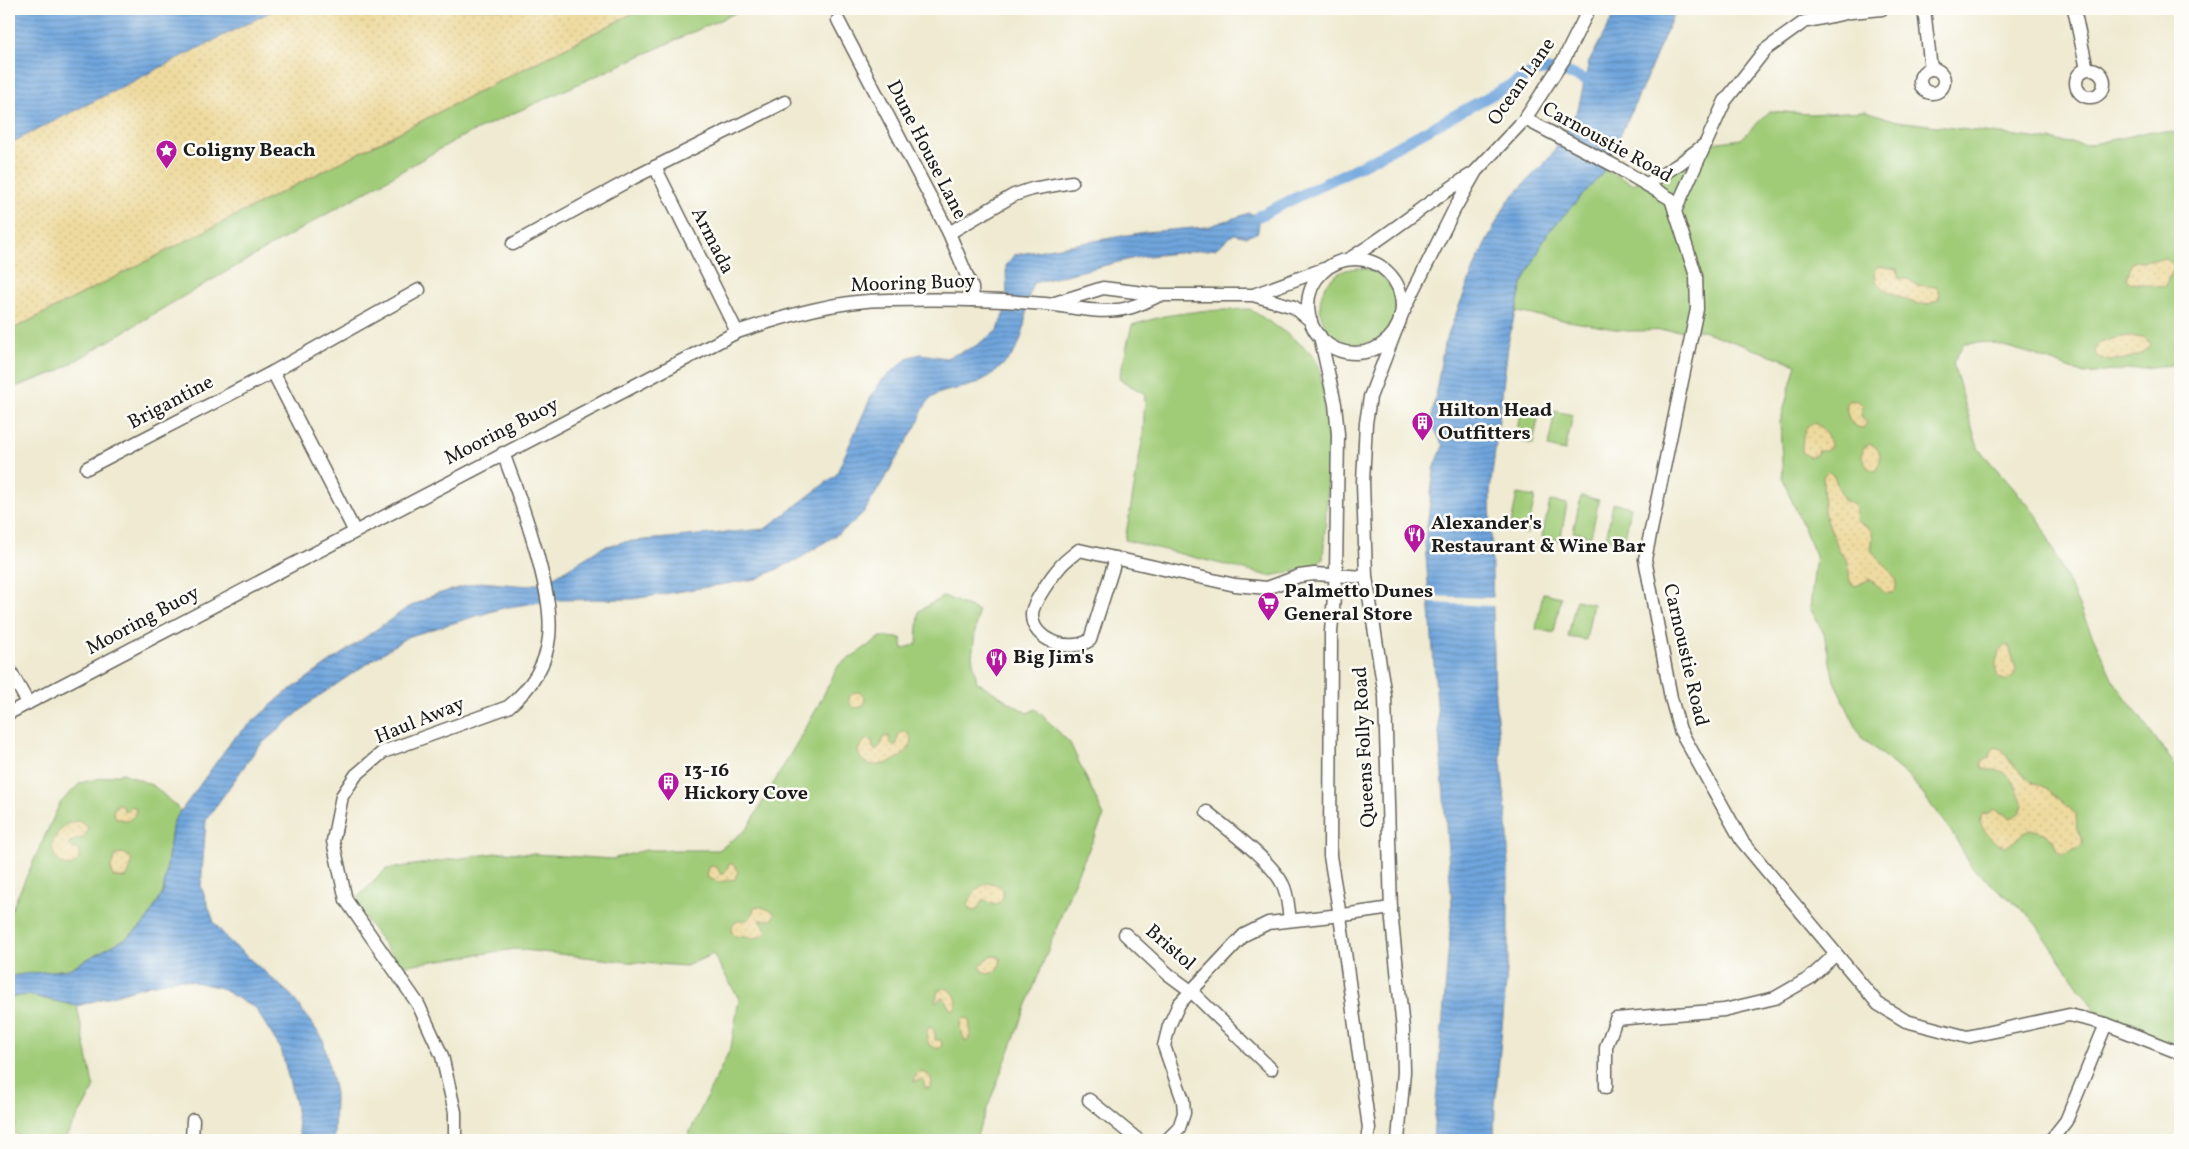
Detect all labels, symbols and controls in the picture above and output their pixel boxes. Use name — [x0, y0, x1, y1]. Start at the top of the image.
street label: Ocean Lane — [1481, 32, 1563, 132]
street label: Dune House Lane — [879, 76, 973, 224]
street label: Carnoustie Road — [1537, 95, 1677, 191]
place label: Coligny Beach — [183, 137, 316, 165]
place icon: Coligny Beach — [155, 139, 179, 170]
street label: Armada — [683, 203, 741, 279]
street label: Mooring Buoy — [850, 268, 976, 300]
street label: Brigantine — [123, 369, 219, 437]
street label: Mooring Buoy — [440, 391, 564, 473]
place label: Hilton Head Outfitters — [1438, 397, 1552, 448]
building icon: Hilton Head Outfitters — [1410, 410, 1434, 441]
place label: Alexander's Restaurant & Wine Bar — [1431, 510, 1646, 561]
restaurant icon: Alexander's Restaurant & Wine Bar — [1403, 523, 1427, 554]
place label: Palmetto Dunes General Store — [1284, 578, 1433, 629]
street label: Mooring Buoy — [81, 579, 205, 663]
street label: Carnoustie Road — [1655, 581, 1715, 729]
supermarket icon: Palmetto Dunes General Store — [1256, 591, 1280, 622]
place label: Big Jim's — [1013, 644, 1094, 672]
restaurant icon: Big Jim's — [985, 646, 1009, 677]
street label: Queens Folly Road — [1347, 666, 1383, 828]
street label: Haul Away — [371, 690, 469, 752]
place label: 13-16 Hickory Cove — [684, 757, 808, 808]
building icon: 13-16 Hickory Cove — [656, 771, 680, 802]
street label: Bristol — [1139, 918, 1201, 978]

